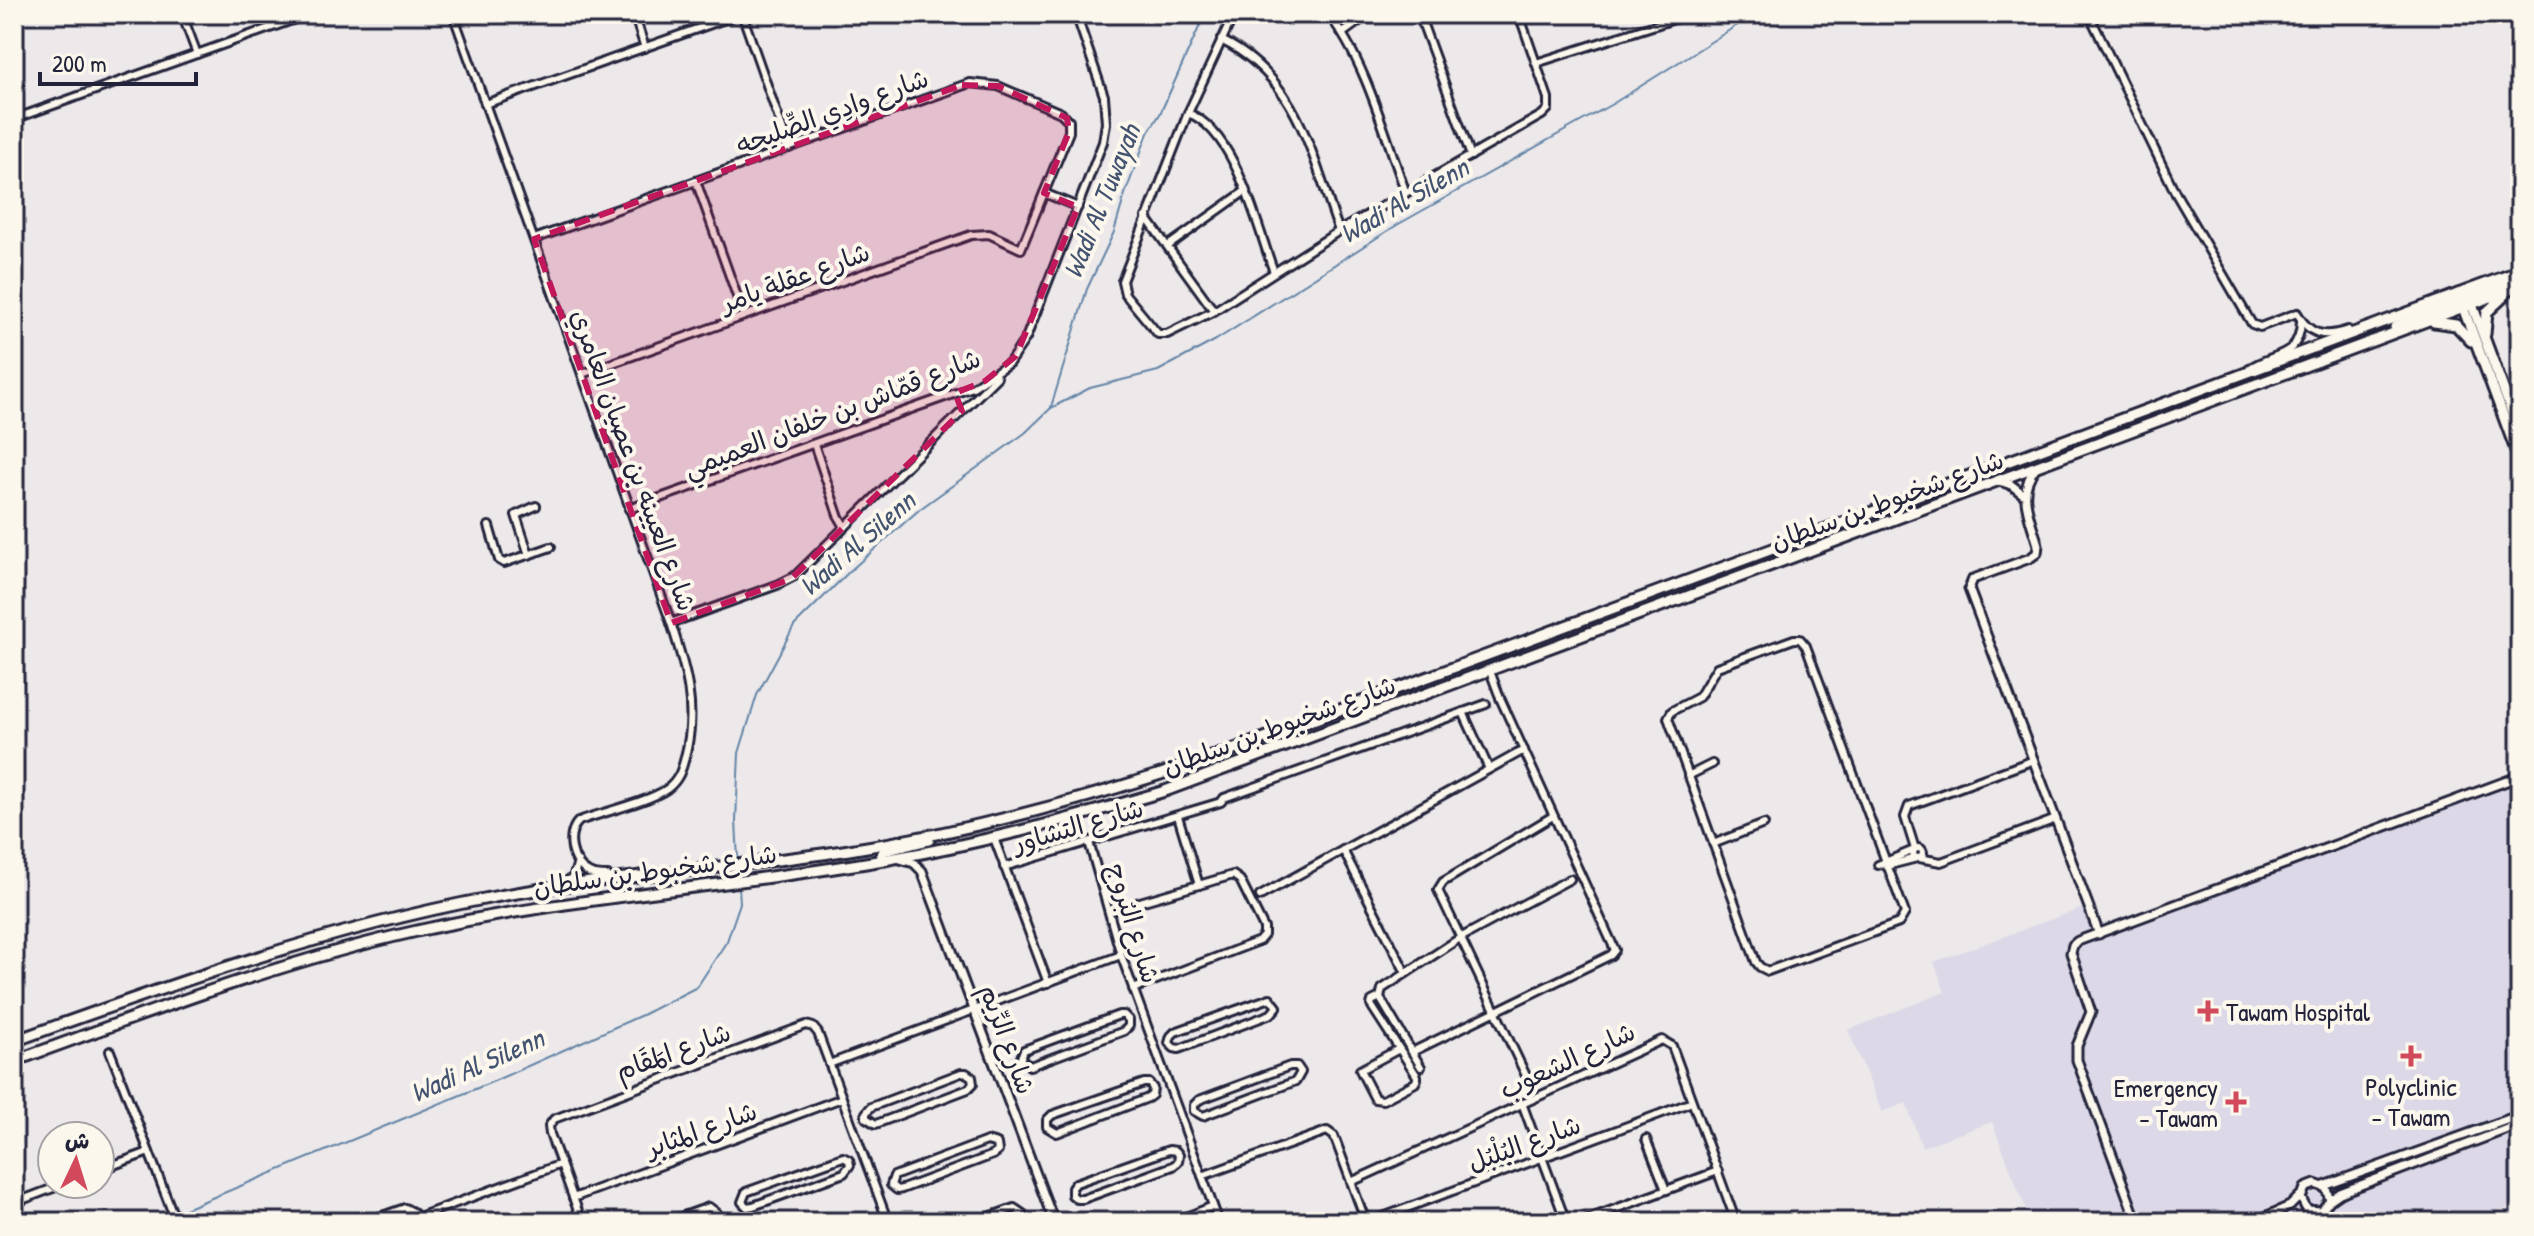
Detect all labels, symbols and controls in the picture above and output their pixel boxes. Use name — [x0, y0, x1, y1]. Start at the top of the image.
scale bar — [40, 36, 196, 86]
text: 200 m — [52, 47, 107, 79]
street label: شارع وادِي الصِّليحه — [731, 60, 934, 164]
water label: Wadi Al Tuwayah — [1053, 117, 1150, 283]
water label: Wadi Al Silenn — [1333, 147, 1477, 252]
street label: شارع عقلة يامر — [714, 234, 875, 322]
street label: شارع العيينه بن عصيان العامري — [561, 304, 705, 616]
street label: شارع قمّاش بن خلفان العميمي — [679, 340, 988, 491]
street label: شارع شخبوط بن سلطان — [1766, 442, 2009, 559]
water label: Wadi Al Silenn — [791, 480, 925, 604]
street label: شارع شخبوط بن سلطان — [1158, 667, 1401, 784]
street label: شارع التشاور — [1007, 790, 1148, 862]
street label: شارع شخبوط بن سلطان — [531, 836, 779, 905]
street label: شارع البُروج — [1098, 859, 1169, 988]
street label: شارع الرِّيم — [969, 979, 1044, 1100]
place label: Tawam Hospital — [2226, 994, 2370, 1029]
marker: Tawam Hospital — [2197, 1000, 2219, 1022]
street label: شارع الشعوب — [1493, 1013, 1641, 1108]
street label: شارع المَقَام — [611, 1014, 736, 1091]
water label: Wadi Al Silenn — [404, 1018, 552, 1111]
marker: Polyclinic - Tawam — [2400, 1045, 2422, 1067]
place label: Polyclinic - Tawam — [2365, 1069, 2457, 1134]
place label: Emergency - Tawam — [2114, 1070, 2218, 1135]
marker: Emergency - Tawam — [2225, 1091, 2247, 1113]
street label: شارع المثابر — [639, 1093, 762, 1167]
street label: شارع البُلْبُل — [1463, 1106, 1586, 1181]
north arrow — [36, 1120, 116, 1200]
text: ش — [64, 1124, 91, 1156]

